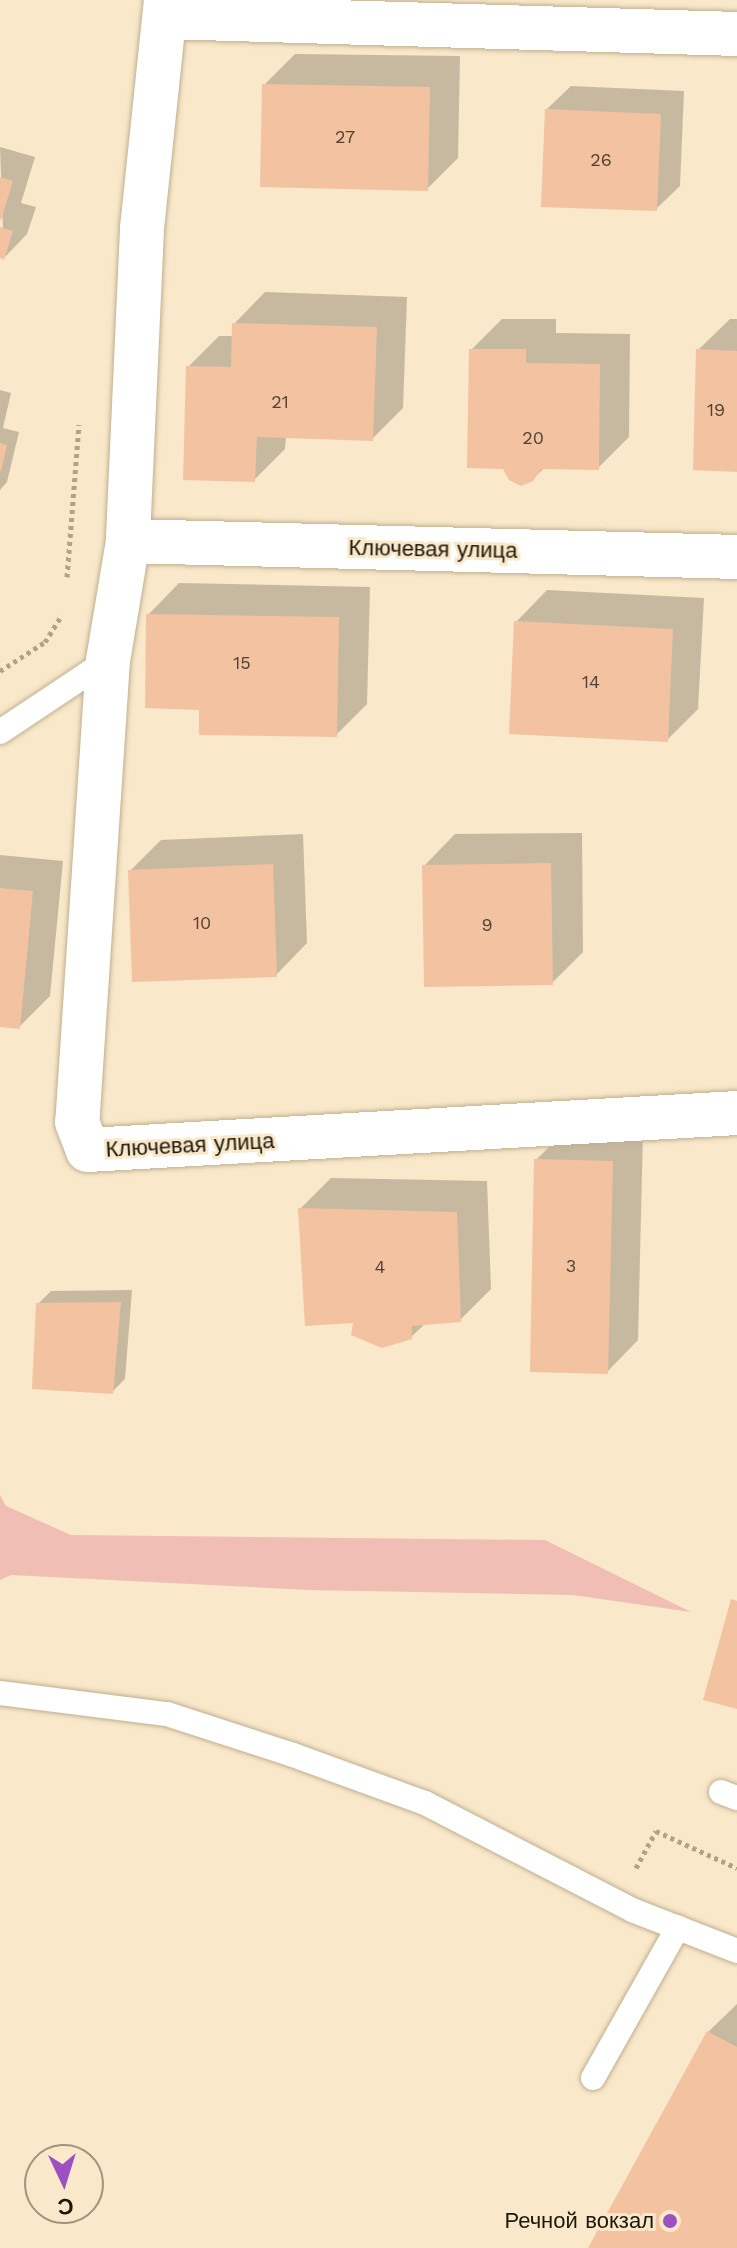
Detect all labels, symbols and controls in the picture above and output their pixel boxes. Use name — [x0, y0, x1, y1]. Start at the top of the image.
house number: 27 — [335, 126, 355, 148]
house number: 26 — [590, 149, 612, 171]
house number: 21 — [271, 391, 289, 413]
house number: 19 — [707, 399, 725, 421]
house number: 20 — [522, 427, 544, 449]
street label: Ключевая улица — [348, 534, 518, 564]
house number: 15 — [233, 652, 251, 674]
house number: 14 — [582, 671, 600, 693]
house number: 10 — [193, 912, 211, 934]
house number: 9 — [481, 914, 493, 936]
street label: Ключевая улица — [105, 1127, 275, 1163]
house number: 3 — [566, 1255, 576, 1277]
house number: 4 — [375, 1256, 385, 1278]
north arrow — [24, 2144, 104, 2224]
text: С — [57, 2193, 74, 2219]
place label: Речной вокзал — [504, 2208, 654, 2234]
marker: Речной вокзал — [661, 2212, 679, 2230]

